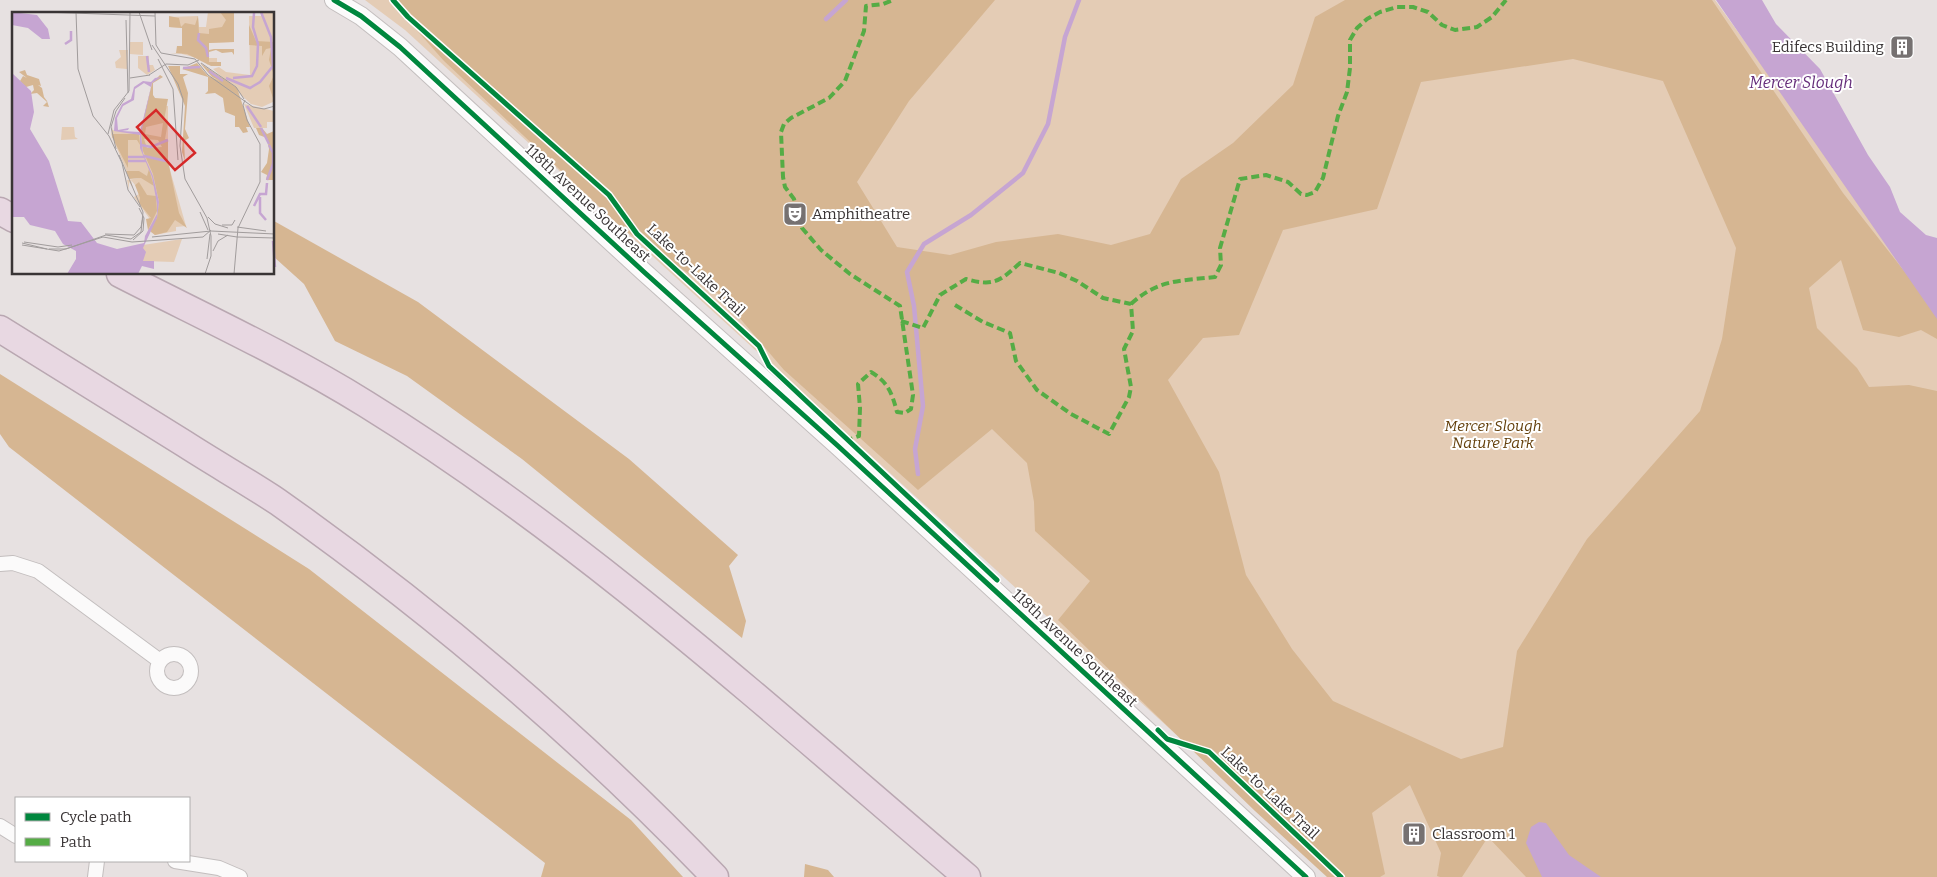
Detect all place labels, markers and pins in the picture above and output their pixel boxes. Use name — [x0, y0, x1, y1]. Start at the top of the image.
building icon: Edifecs Building — [1889, 34, 1915, 60]
place label: Edifecs Building — [1772, 38, 1884, 56]
theatre icon: Amphitheatre — [782, 201, 808, 227]
place label: Amphitheatre — [812, 205, 910, 223]
building icon: Classroom 1 — [1401, 821, 1427, 847]
place label: Classroom 1 — [1432, 825, 1515, 843]

